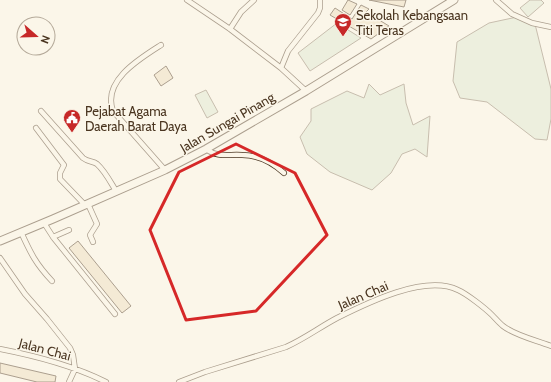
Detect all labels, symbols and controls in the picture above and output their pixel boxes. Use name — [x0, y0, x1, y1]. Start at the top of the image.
place label: Sekolah Kebangsaan Titi Teras — [356, 7, 468, 38]
school or university icon: Sekolah Kebangsaan Titi Teras — [333, 12, 353, 37]
north arrow — [16, 16, 56, 56]
text: N — [37, 33, 53, 45]
street label: Jalan Sungai Pinang — [176, 88, 277, 156]
place label: Pejabat Agama Daerah Barat Daya — [85, 103, 188, 134]
public building icon: Pejabat Agama Daerah Barat Daya — [62, 108, 82, 133]
street label: Jalan Chai — [335, 277, 391, 313]
street label: Jalan Chai — [16, 334, 73, 364]

